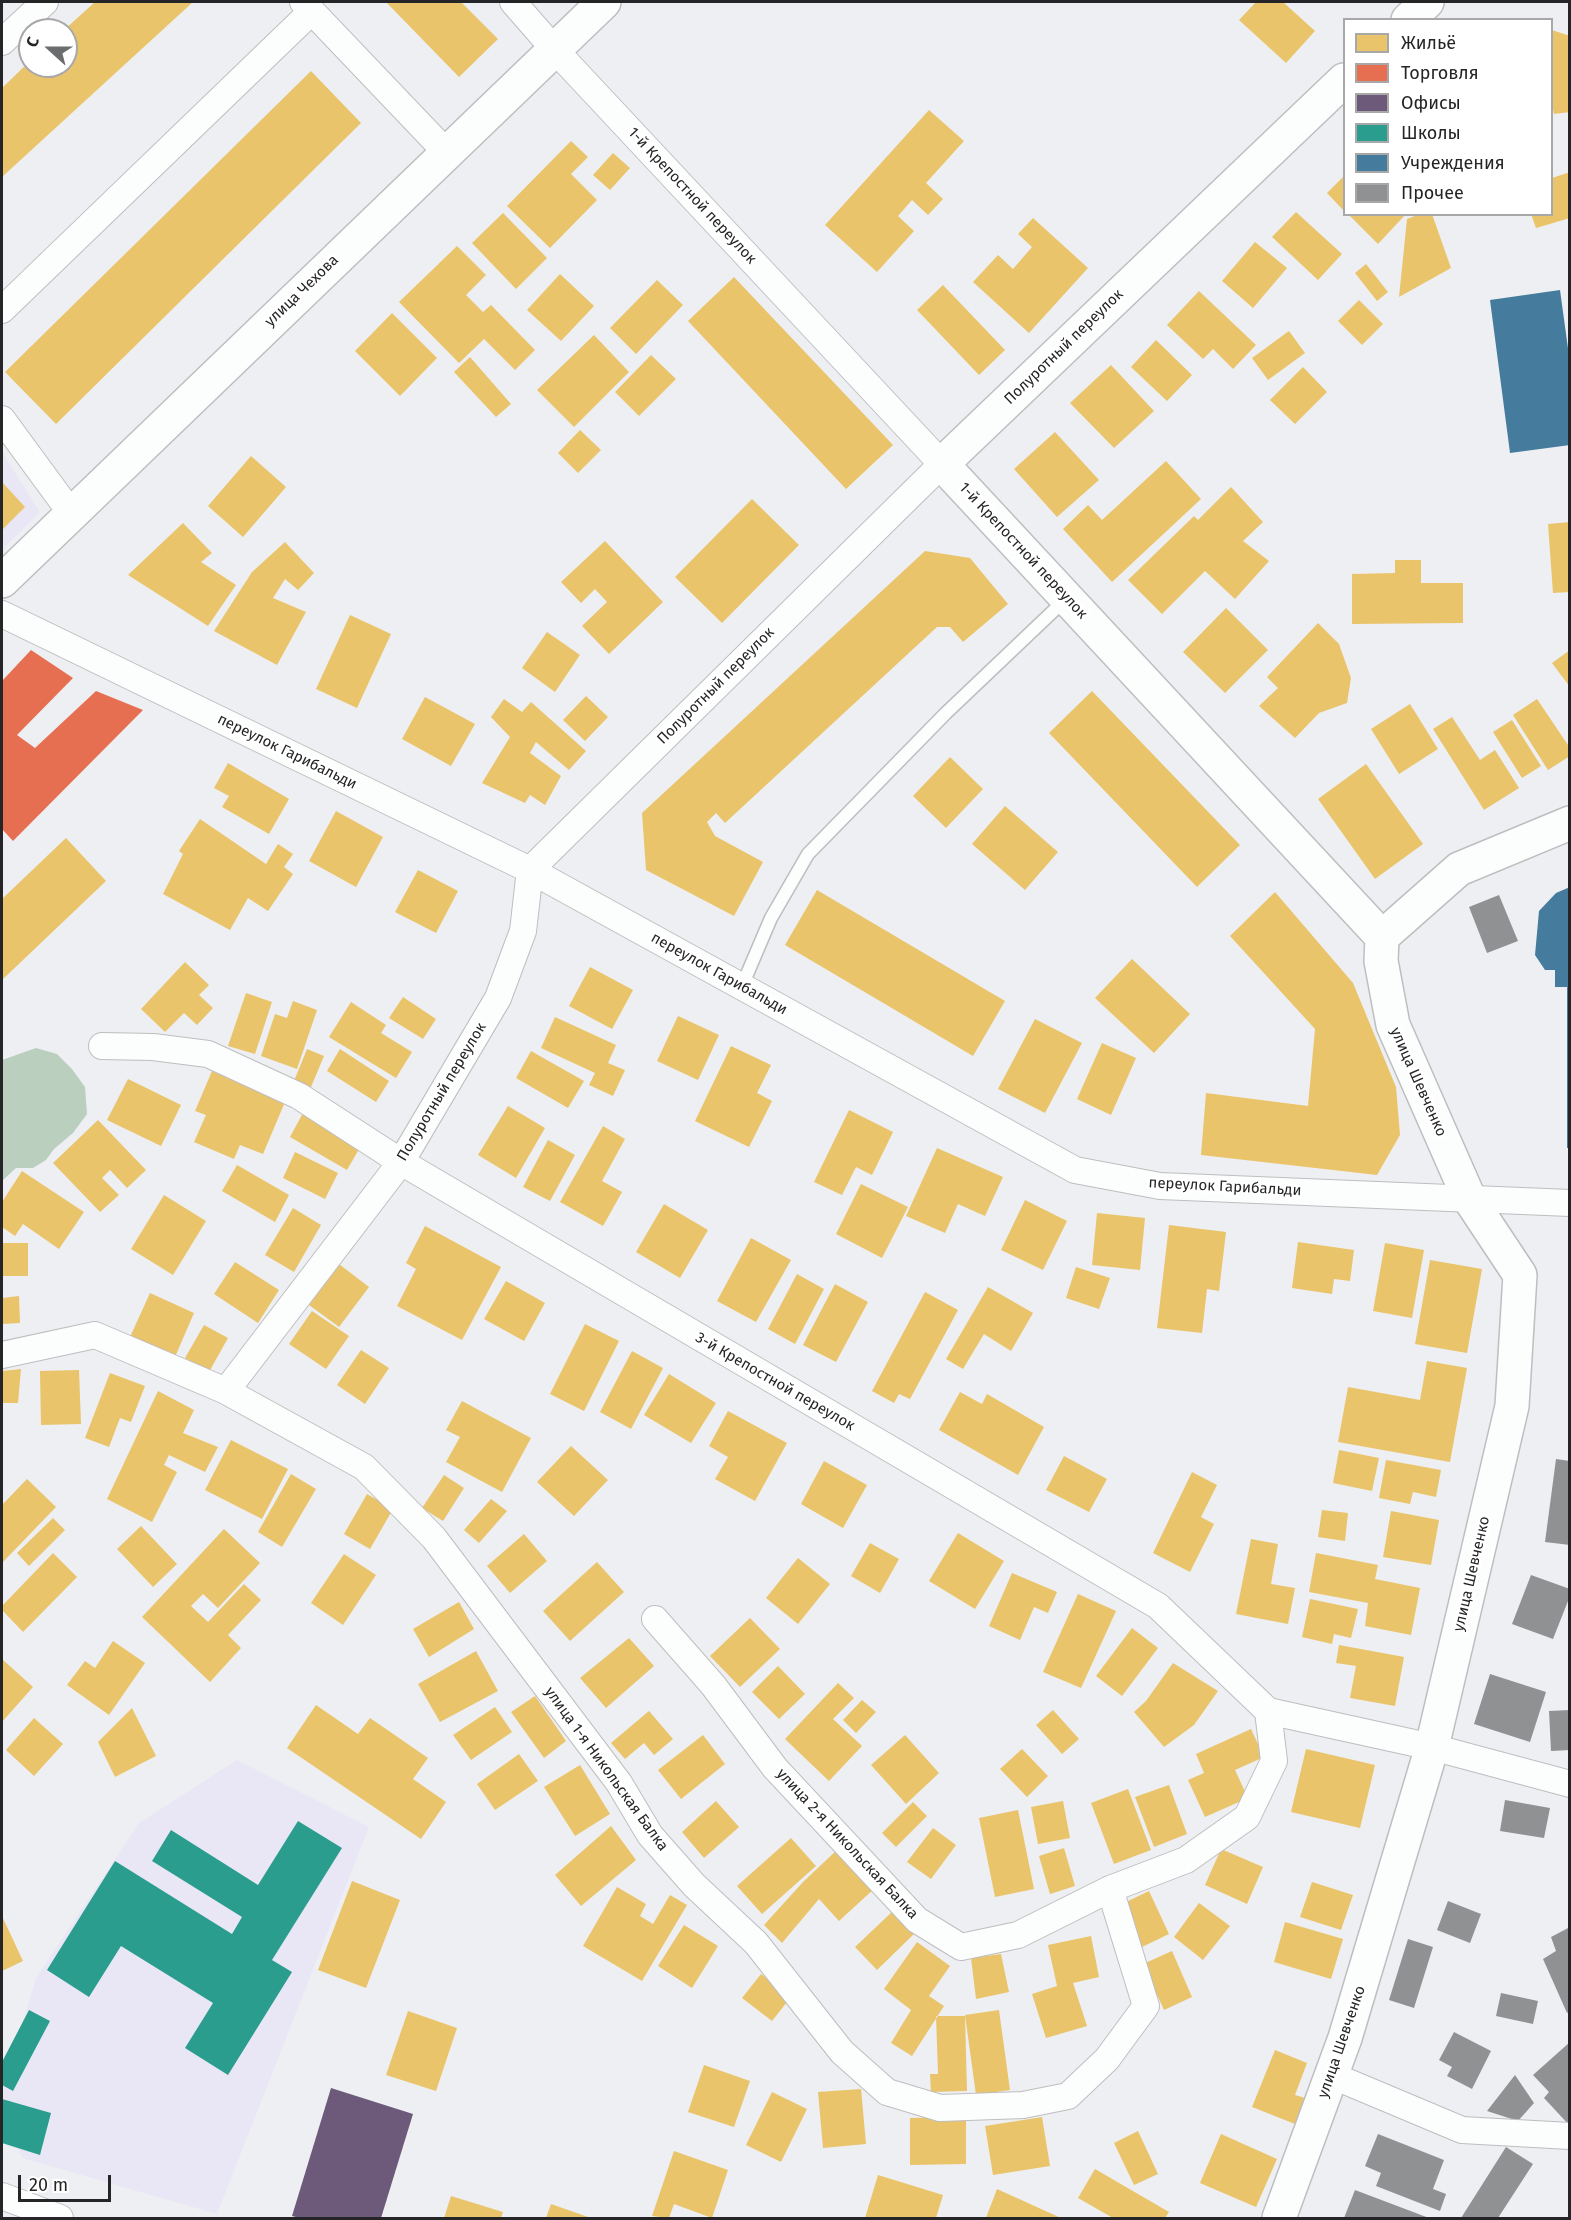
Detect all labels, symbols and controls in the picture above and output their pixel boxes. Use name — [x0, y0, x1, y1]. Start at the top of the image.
north arrow — [18, 18, 78, 78]
legend — [1343, 18, 1553, 216]
text: Жильё — [1401, 32, 1456, 54]
text: С — [22, 34, 43, 50]
text: Торговля — [1401, 62, 1479, 84]
text: Офисы — [1401, 92, 1461, 114]
text: Школы — [1401, 122, 1461, 144]
street label: 1-й Крепостной переулок — [624, 124, 760, 268]
text: Учреждения — [1401, 152, 1505, 174]
text: Прочее — [1401, 182, 1464, 204]
street label: улица Чехова — [261, 251, 343, 331]
street label: Полуротный переулок — [1001, 286, 1127, 408]
street label: 1-й Крепостной переулок — [955, 479, 1091, 623]
street label: Полуротный переулок — [654, 624, 778, 748]
street label: переулок Гарибальди — [214, 710, 360, 794]
street label: переулок Гарибальди — [648, 929, 790, 1019]
street label: Полуротный переулок — [394, 1020, 490, 1164]
street label: улица Шевченко — [1386, 1025, 1450, 1139]
street label: переулок Гарибальди — [1148, 1174, 1302, 1200]
street label: 3-й Крепостной переулок — [692, 1329, 858, 1435]
street label: улица Шевченко — [1450, 1515, 1494, 1633]
street label: улица 1-я Никольская Балка — [540, 1683, 672, 1855]
street label: улица 2-я Никольская Балка — [772, 1765, 922, 1923]
street label: улица Шевченко — [1314, 1983, 1370, 2101]
scale bar — [21, 2163, 114, 2201]
text: 20 m — [29, 2174, 68, 2196]

